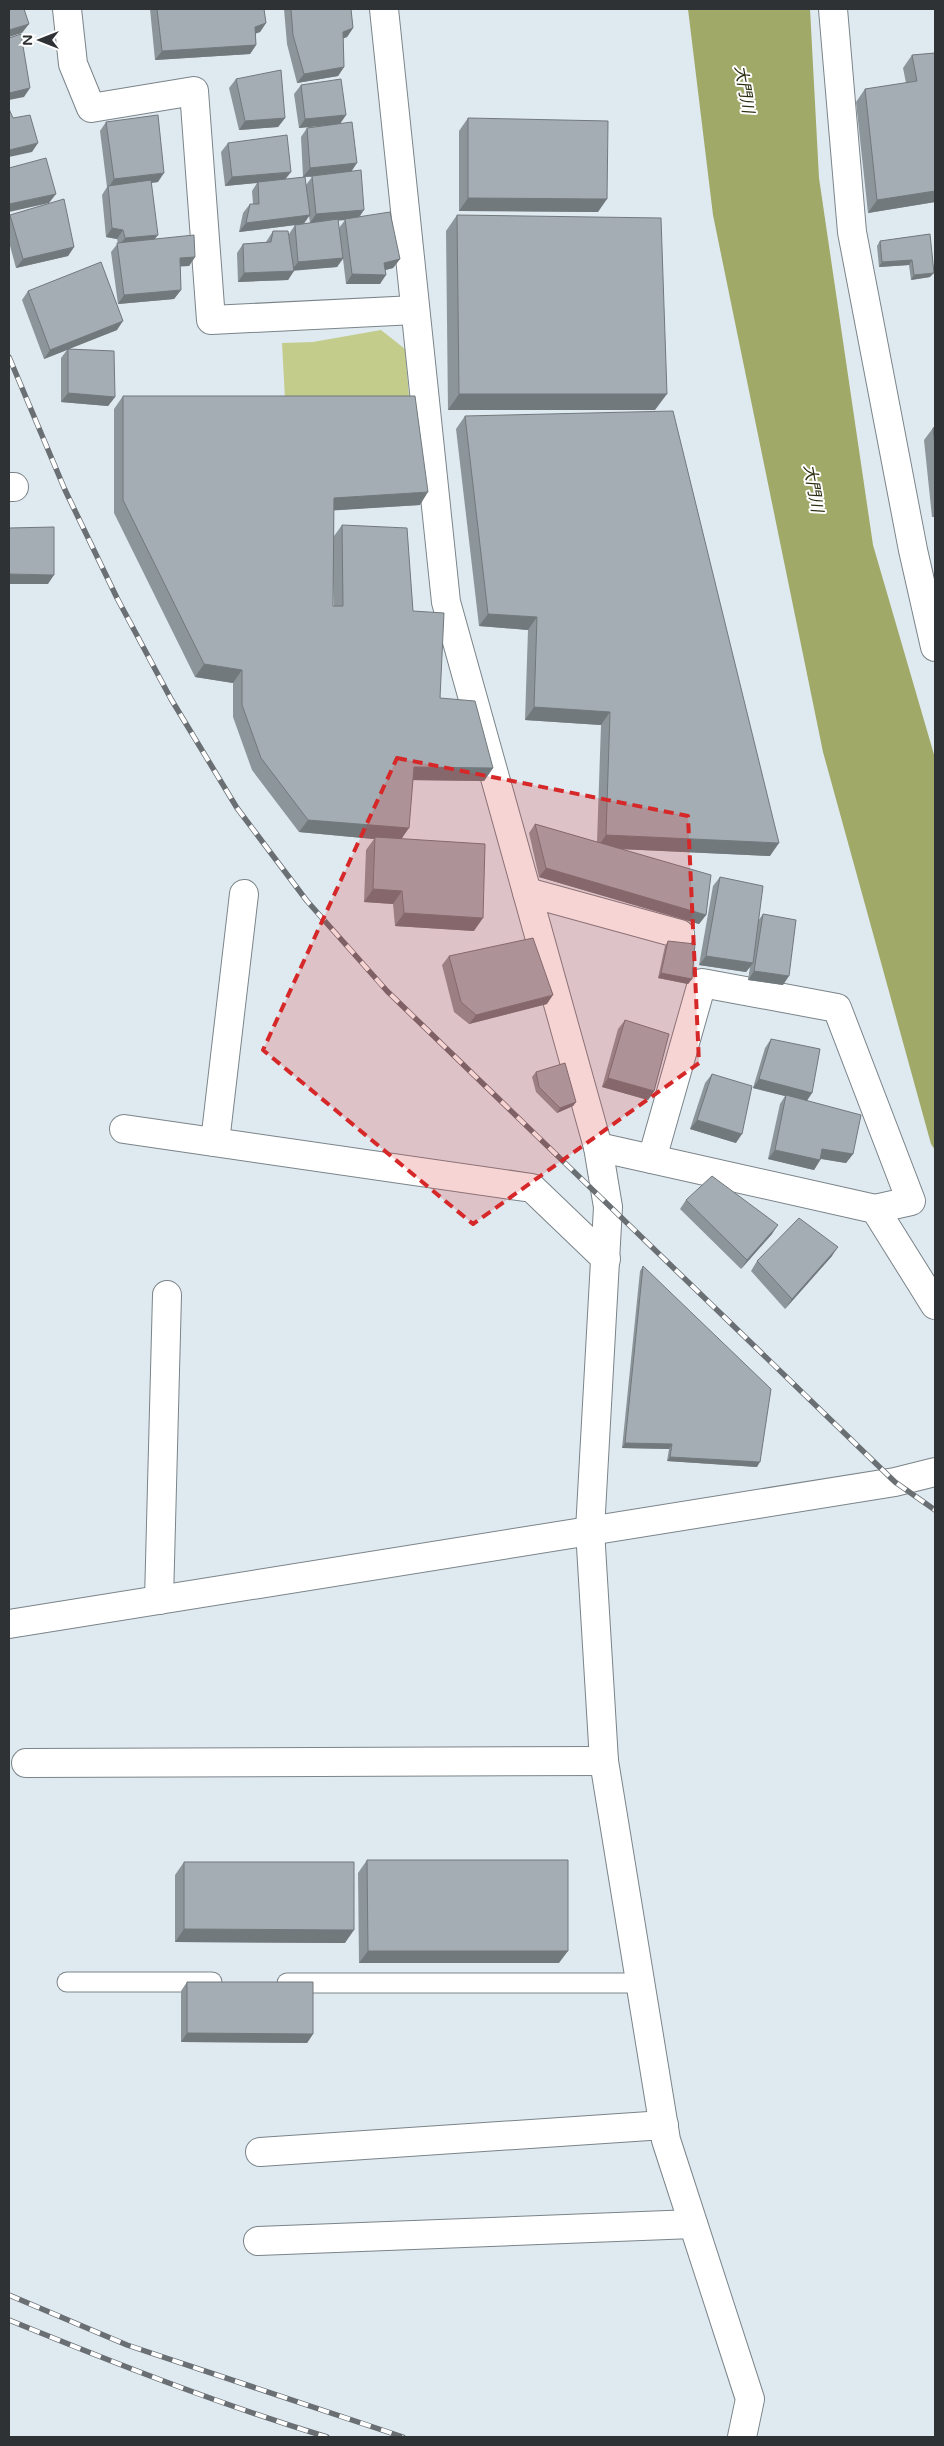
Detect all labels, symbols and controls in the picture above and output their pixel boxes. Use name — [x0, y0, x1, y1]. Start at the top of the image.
north arrow — [15, 15, 65, 65]
text: N — [19, 34, 36, 46]
water label: 大門川 — [730, 64, 758, 117]
water label: 大門川 — [799, 463, 827, 516]

